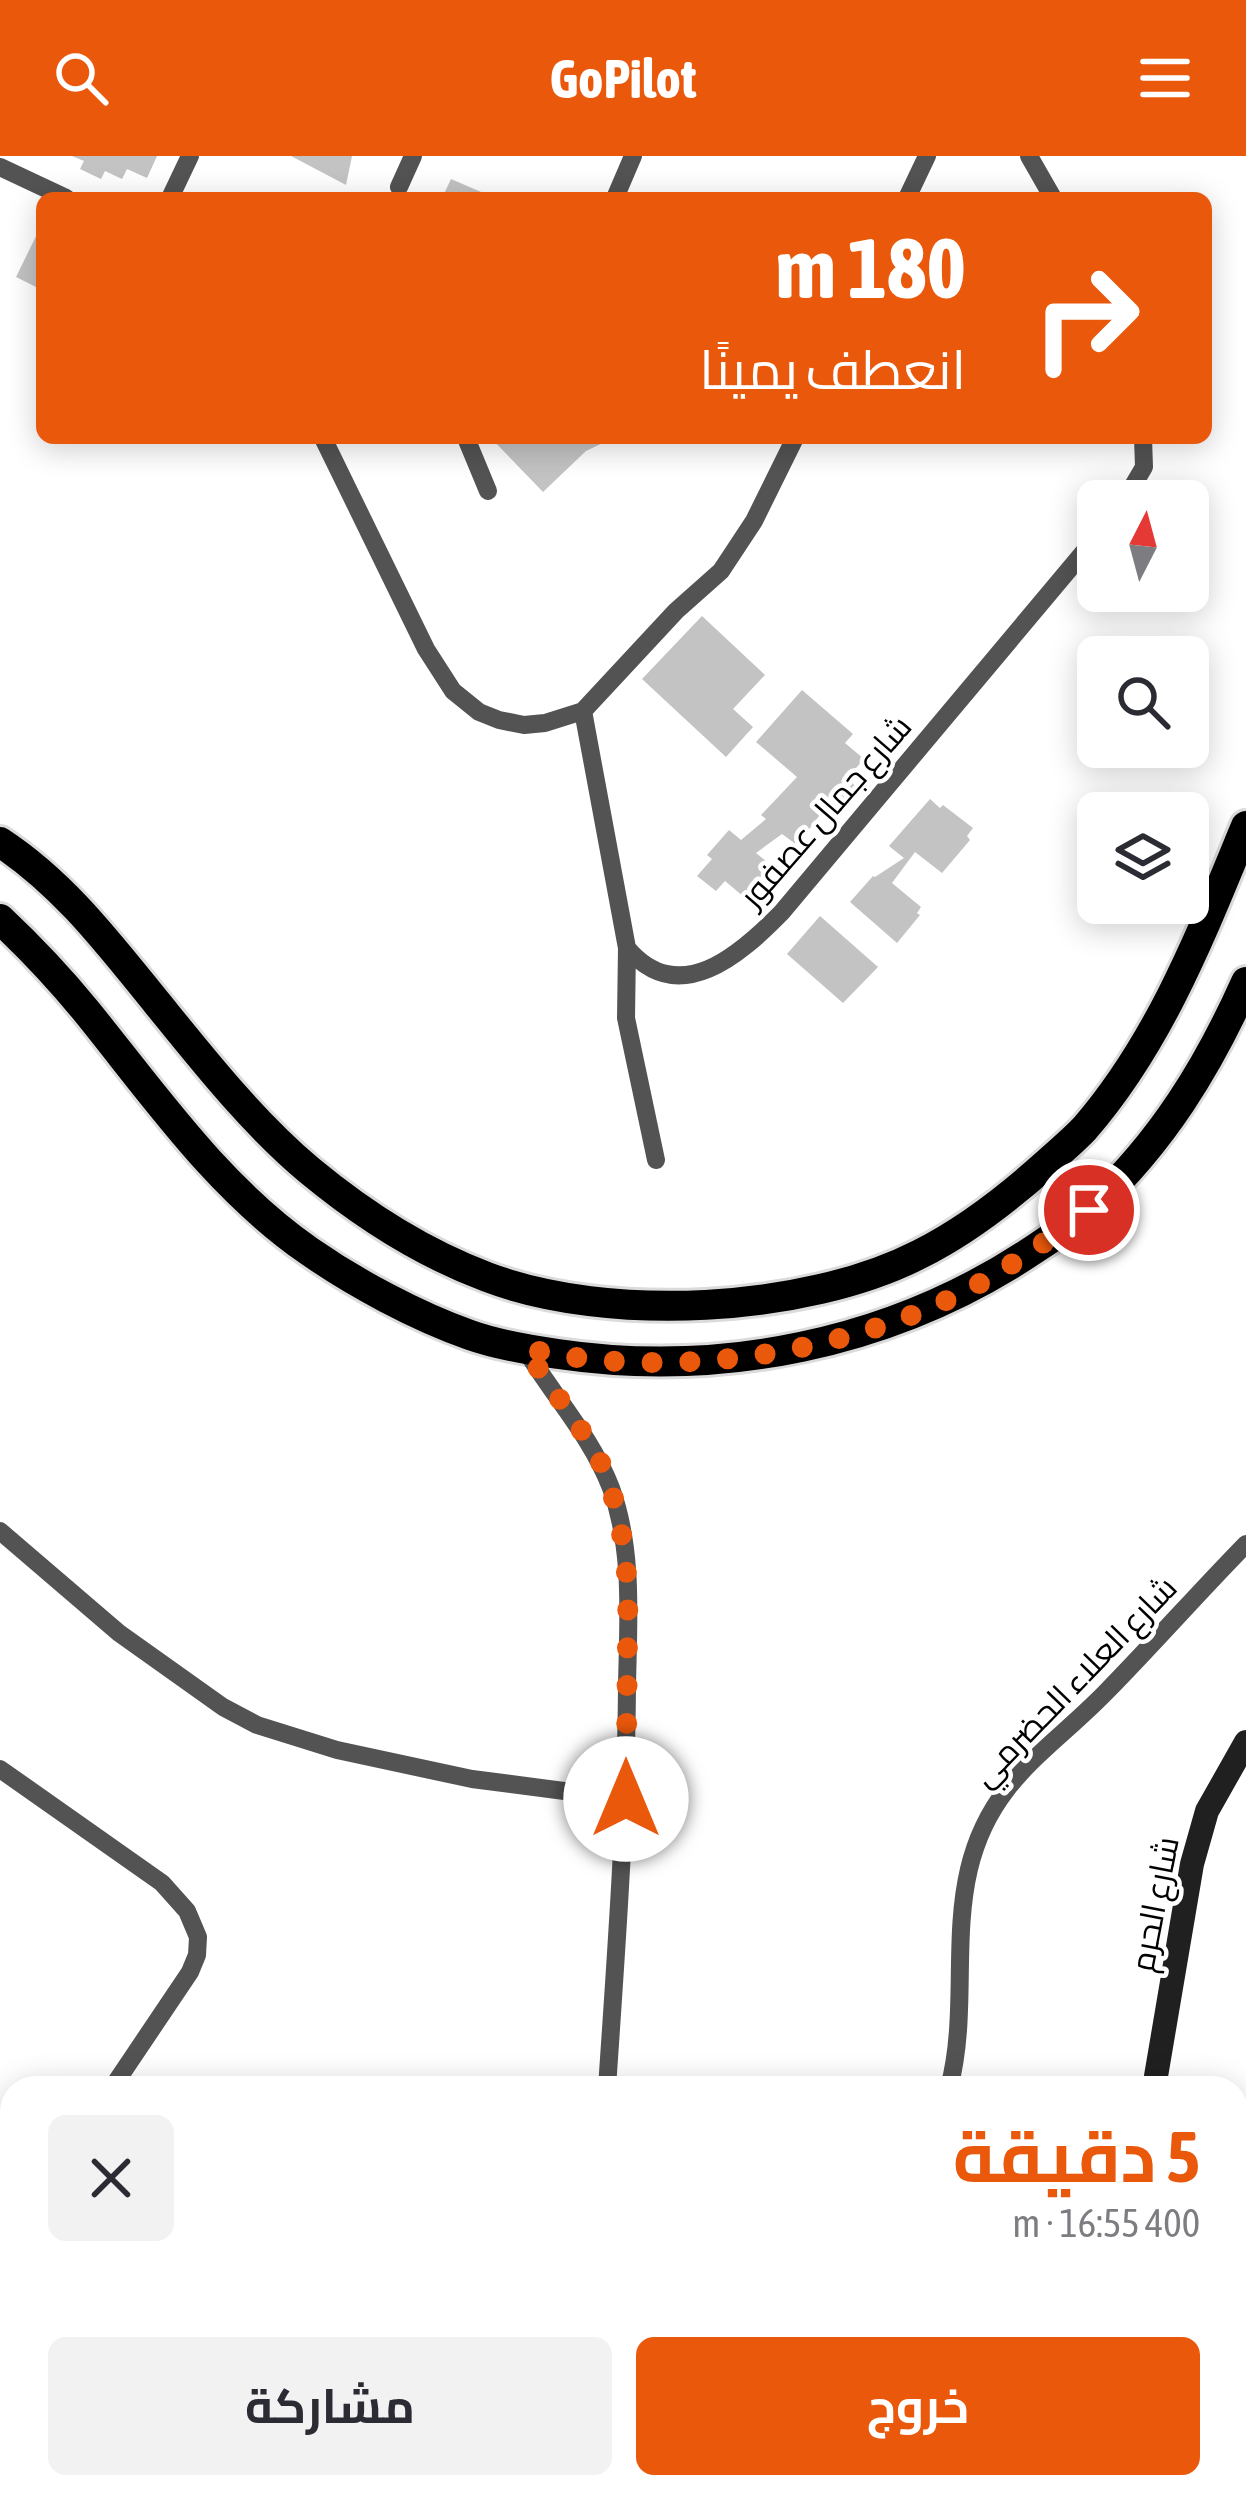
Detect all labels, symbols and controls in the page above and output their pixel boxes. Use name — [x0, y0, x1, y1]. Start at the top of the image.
icon: search — [48, 45, 114, 111]
icon: menu — [1132, 45, 1198, 111]
text: GoPilot — [549, 48, 697, 109]
text: 180 m — [776, 220, 966, 316]
icon: right — [1008, 240, 1164, 396]
text: انعطف يمينًا — [699, 339, 966, 400]
north arrow — [1077, 480, 1209, 612]
map controls — [1077, 480, 1209, 924]
button: search — [1077, 636, 1209, 768]
street label: شارع جمال عصفور — [730, 707, 922, 919]
button: layers — [1077, 792, 1209, 924]
pin — [1038, 1159, 1140, 1261]
icon: arrive — [1056, 1177, 1122, 1243]
street label: شارع العلاء الحضرمي — [964, 1568, 1189, 1799]
position arrow — [563, 1736, 689, 1862]
street label: شارع الحرم — [1122, 1833, 1190, 1976]
button: close — [48, 2115, 174, 2241]
text: 5 دقيقة — [953, 2115, 1200, 2197]
text: 400 m · 16:55 — [1012, 2201, 1200, 2245]
button: مشاركة — [48, 2337, 612, 2475]
button: خروج — [636, 2337, 1200, 2475]

